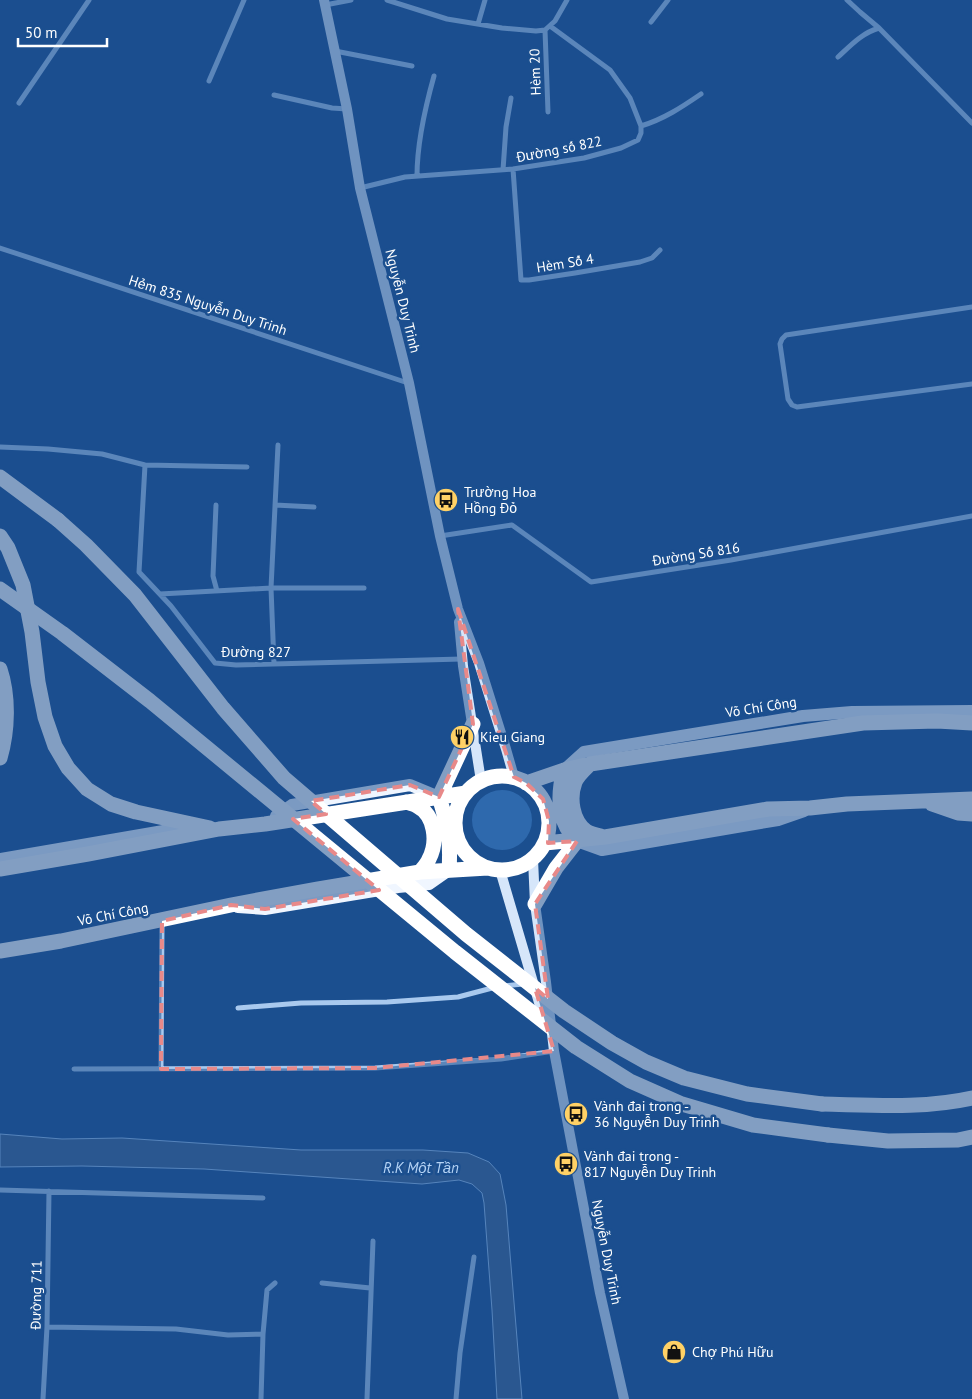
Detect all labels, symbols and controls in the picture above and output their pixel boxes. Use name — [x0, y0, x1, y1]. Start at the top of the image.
scale bar — [18, 15, 106, 47]
text: 50 m — [25, 23, 58, 42]
street label: Hèm 20 — [525, 48, 545, 96]
street label: Đường số 822 — [514, 132, 603, 166]
street label: Nguyễn Duy Trinh — [381, 247, 425, 355]
street label: Hèm Số 4 — [535, 250, 595, 276]
street label: Hẻm 835 Nguyễn Duy Trinh — [127, 271, 289, 339]
place label: Trường Hoa Hồng Đỏ — [464, 483, 536, 517]
bus stop icon: Trường Hoa Hồng Đỏ — [433, 487, 459, 513]
street label: Đường Số 816 — [650, 538, 741, 570]
street label: Đường 827 — [220, 643, 291, 661]
street label: Võ Chí Công — [723, 692, 798, 722]
restaurant icon: Kieu Giang — [449, 724, 475, 750]
place label: Kieu Giang — [480, 728, 545, 746]
street label: Võ Chí Công — [75, 898, 150, 930]
place label: Vành đai trong - 36 Nguyễn Duy Trinh — [593, 1097, 719, 1131]
bus stop icon: Vành đai trong - 36 Nguyễn Duy Trinh — [563, 1101, 589, 1127]
place label: Vành đai trong - 817 Nguyễn Duy Trinh — [583, 1147, 716, 1181]
bus stop icon: Vành đai trong - 817 Nguyễn Duy Trinh — [553, 1151, 579, 1177]
water label: R.K Một Tần — [383, 1158, 459, 1177]
street label: Nguyễn Duy Trinh — [588, 1198, 626, 1306]
street label: Đường 711 — [26, 1260, 46, 1331]
shop icon: Chợ Phú Hữu — [661, 1339, 687, 1365]
place label: Chợ Phú Hữu — [692, 1343, 774, 1361]

